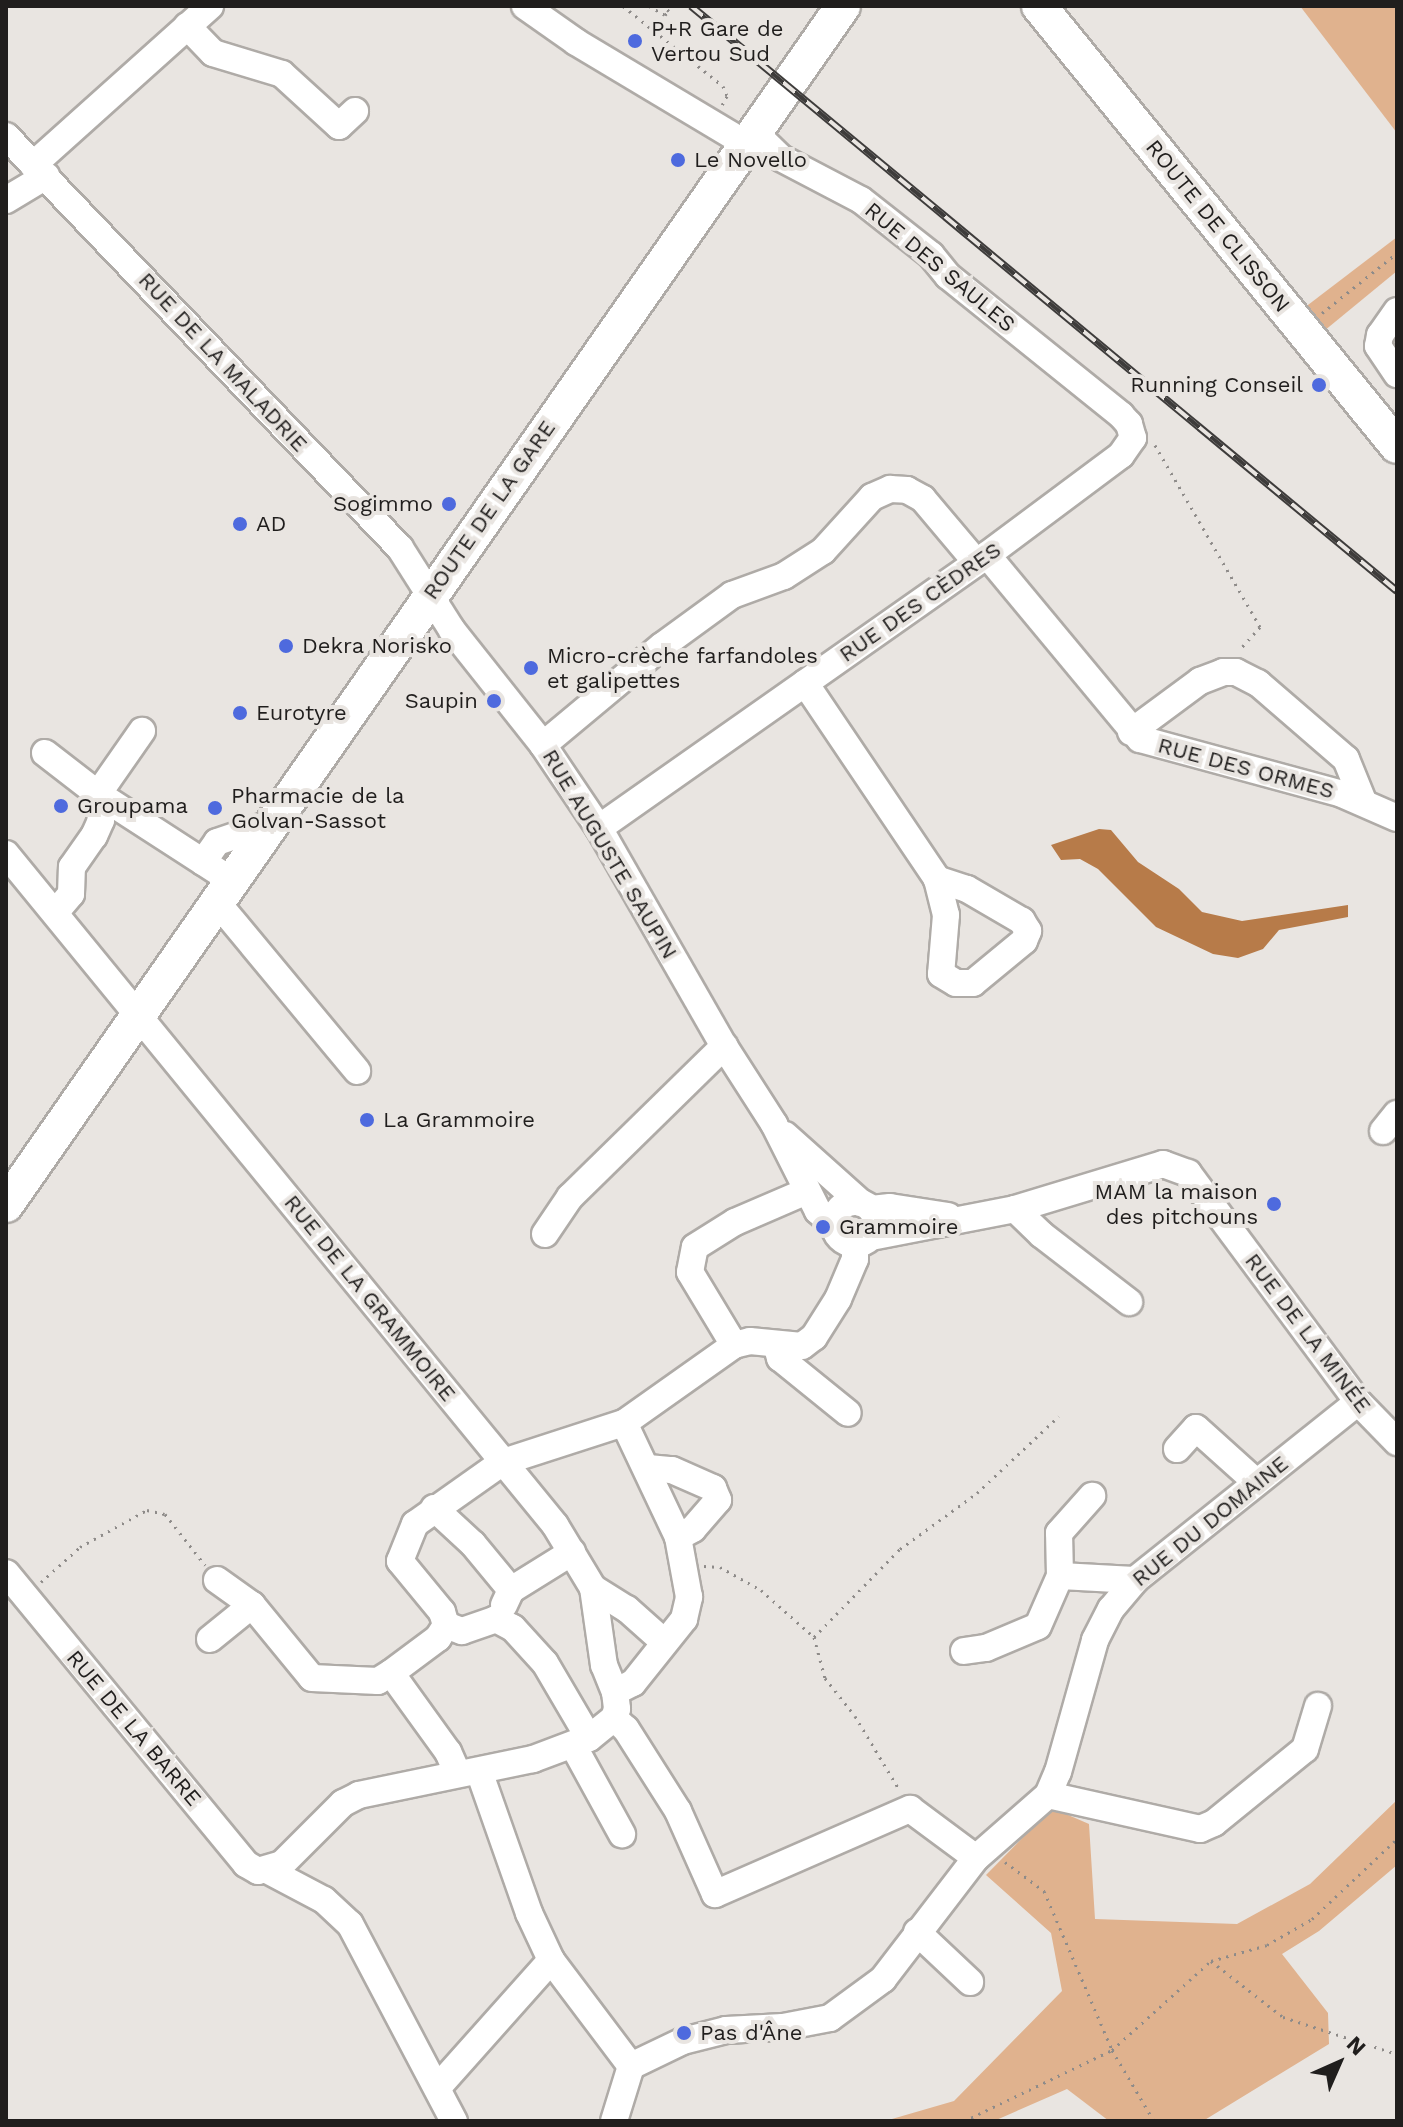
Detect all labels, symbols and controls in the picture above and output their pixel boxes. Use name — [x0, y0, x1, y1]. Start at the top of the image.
place label: P+R Gare de Vertou Sud — [651, 15, 784, 66]
marker: P+R Gare de Vertou Sud — [626, 32, 644, 50]
street label: ROUTE DE CLISSON — [1140, 134, 1296, 318]
place label: Le Novello — [694, 147, 807, 173]
marker: Le Novello — [669, 151, 687, 169]
street label: RUE DES SAULES — [859, 196, 1021, 338]
street label: RUE DE LA MALADRIE — [133, 267, 313, 457]
place label: Running Conseil — [1130, 372, 1303, 398]
marker: Running Conseil — [1310, 376, 1328, 394]
street label: ROUTE DE LA GARE — [417, 415, 561, 605]
place label: Sogimmo — [333, 491, 433, 517]
marker: Sogimmo — [440, 495, 458, 513]
place label: AD — [256, 511, 286, 537]
marker: AD — [231, 515, 249, 533]
street label: RUE DES CÈDRES — [834, 536, 1006, 668]
place label: Dekra Norisko — [302, 633, 453, 659]
marker: Dekra Norisko — [277, 637, 295, 655]
place label: Micro-crèche farfandoles et galipettes — [547, 642, 818, 694]
marker: Micro-crèche farfandoles et galipettes — [522, 659, 540, 677]
place label: Saupin — [405, 688, 478, 714]
marker: Saupin — [485, 692, 503, 710]
place label: Eurotyre — [256, 700, 347, 726]
marker: Eurotyre — [231, 704, 249, 722]
street label: RUE DES ORMES — [1155, 732, 1337, 804]
street label: RUE AUGUSTE SAUPIN — [537, 744, 683, 964]
place label: Pharmacie de la Golvan-Sassot — [231, 782, 404, 834]
place label: Groupama — [77, 793, 188, 819]
marker: Groupama — [52, 797, 70, 815]
marker: Pharmacie de la Golvan-Sassot — [206, 799, 224, 817]
place label: La Grammoire — [383, 1107, 535, 1133]
marker: La Grammoire — [358, 1111, 376, 1129]
place label: MAM la maison des pitchouns — [1094, 1178, 1258, 1230]
street label: RUE DE LA GRAMMOIRE — [278, 1189, 462, 1407]
marker: MAM la maison des pitchouns — [1265, 1195, 1283, 1213]
place label: Grammoire — [839, 1214, 958, 1240]
marker: Grammoire — [814, 1218, 832, 1236]
street label: RUE DE LA MINÉE — [1239, 1248, 1377, 1418]
street label: RUE DU DOMAINE — [1127, 1450, 1293, 1592]
street label: RUE DE LA BARRE — [61, 1644, 207, 1812]
place label: Pas d'Âne — [700, 2020, 802, 2046]
north arrow — [1299, 2023, 1379, 2103]
marker: Pas d'Âne — [675, 2024, 693, 2042]
text: N — [1342, 2031, 1371, 2060]

